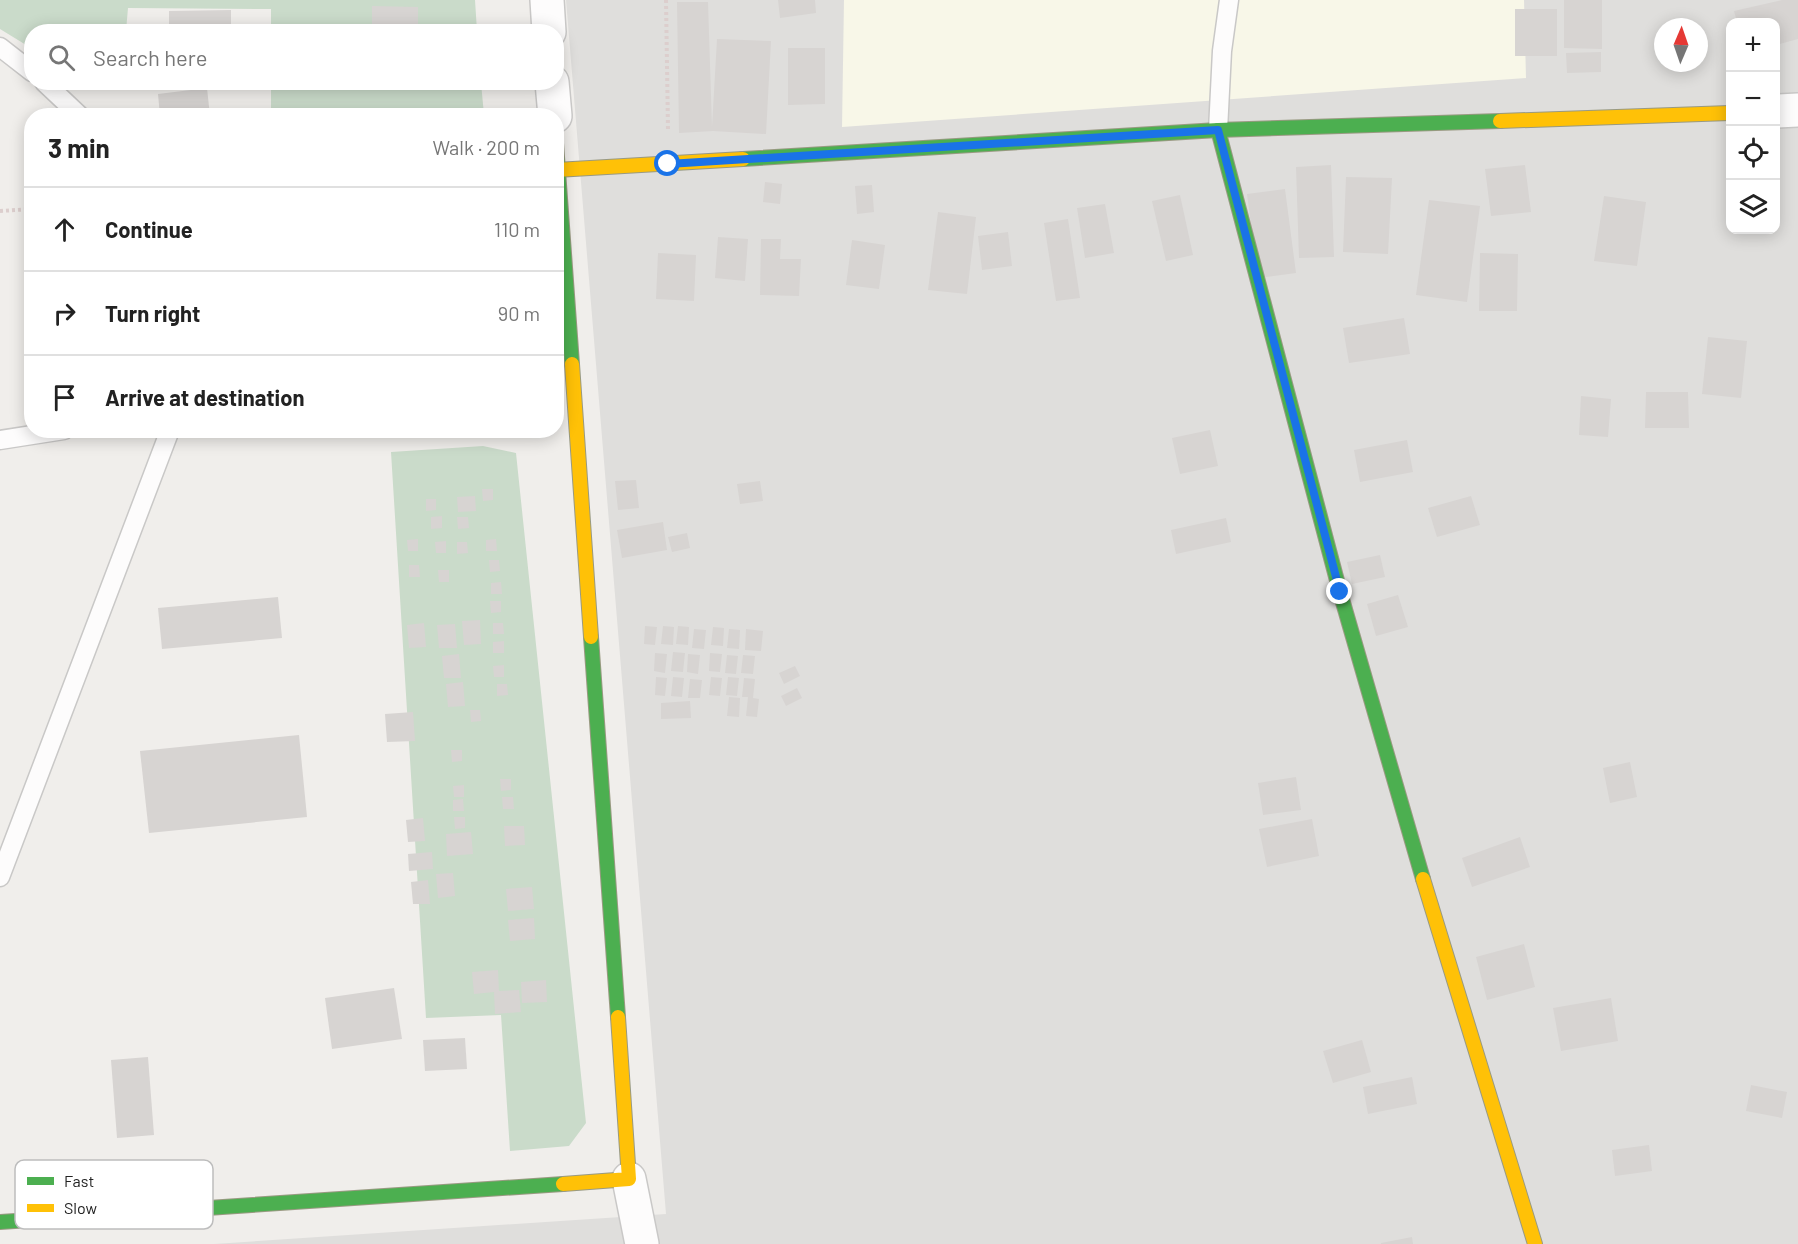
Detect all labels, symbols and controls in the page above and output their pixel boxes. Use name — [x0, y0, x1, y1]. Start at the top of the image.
north arrow — [1654, 18, 1708, 72]
map controls — [1726, 18, 1780, 234]
button: + — [1726, 18, 1780, 72]
search box — [24, 24, 564, 90]
icon: search — [45, 41, 78, 74]
text: Search here — [93, 44, 207, 70]
button: − — [1726, 72, 1780, 126]
button: locate — [1726, 126, 1780, 180]
text: 3 min — [48, 132, 110, 163]
text: Walk · 200 m — [432, 135, 540, 159]
route start — [654, 150, 680, 176]
button: layers — [1726, 180, 1780, 234]
icon: ahead — [48, 213, 81, 246]
text: Continue — [105, 216, 193, 242]
text: 110 m — [494, 217, 540, 241]
icon: right — [48, 297, 81, 330]
text: Turn right — [105, 300, 200, 326]
text: 90 m — [498, 301, 540, 325]
icon: arrive — [48, 381, 81, 414]
text: Arrive at destination — [105, 384, 304, 410]
route end — [1326, 578, 1352, 604]
legend — [15, 1160, 213, 1229]
text: Fast — [64, 1171, 94, 1190]
text: Slow — [64, 1198, 97, 1217]

